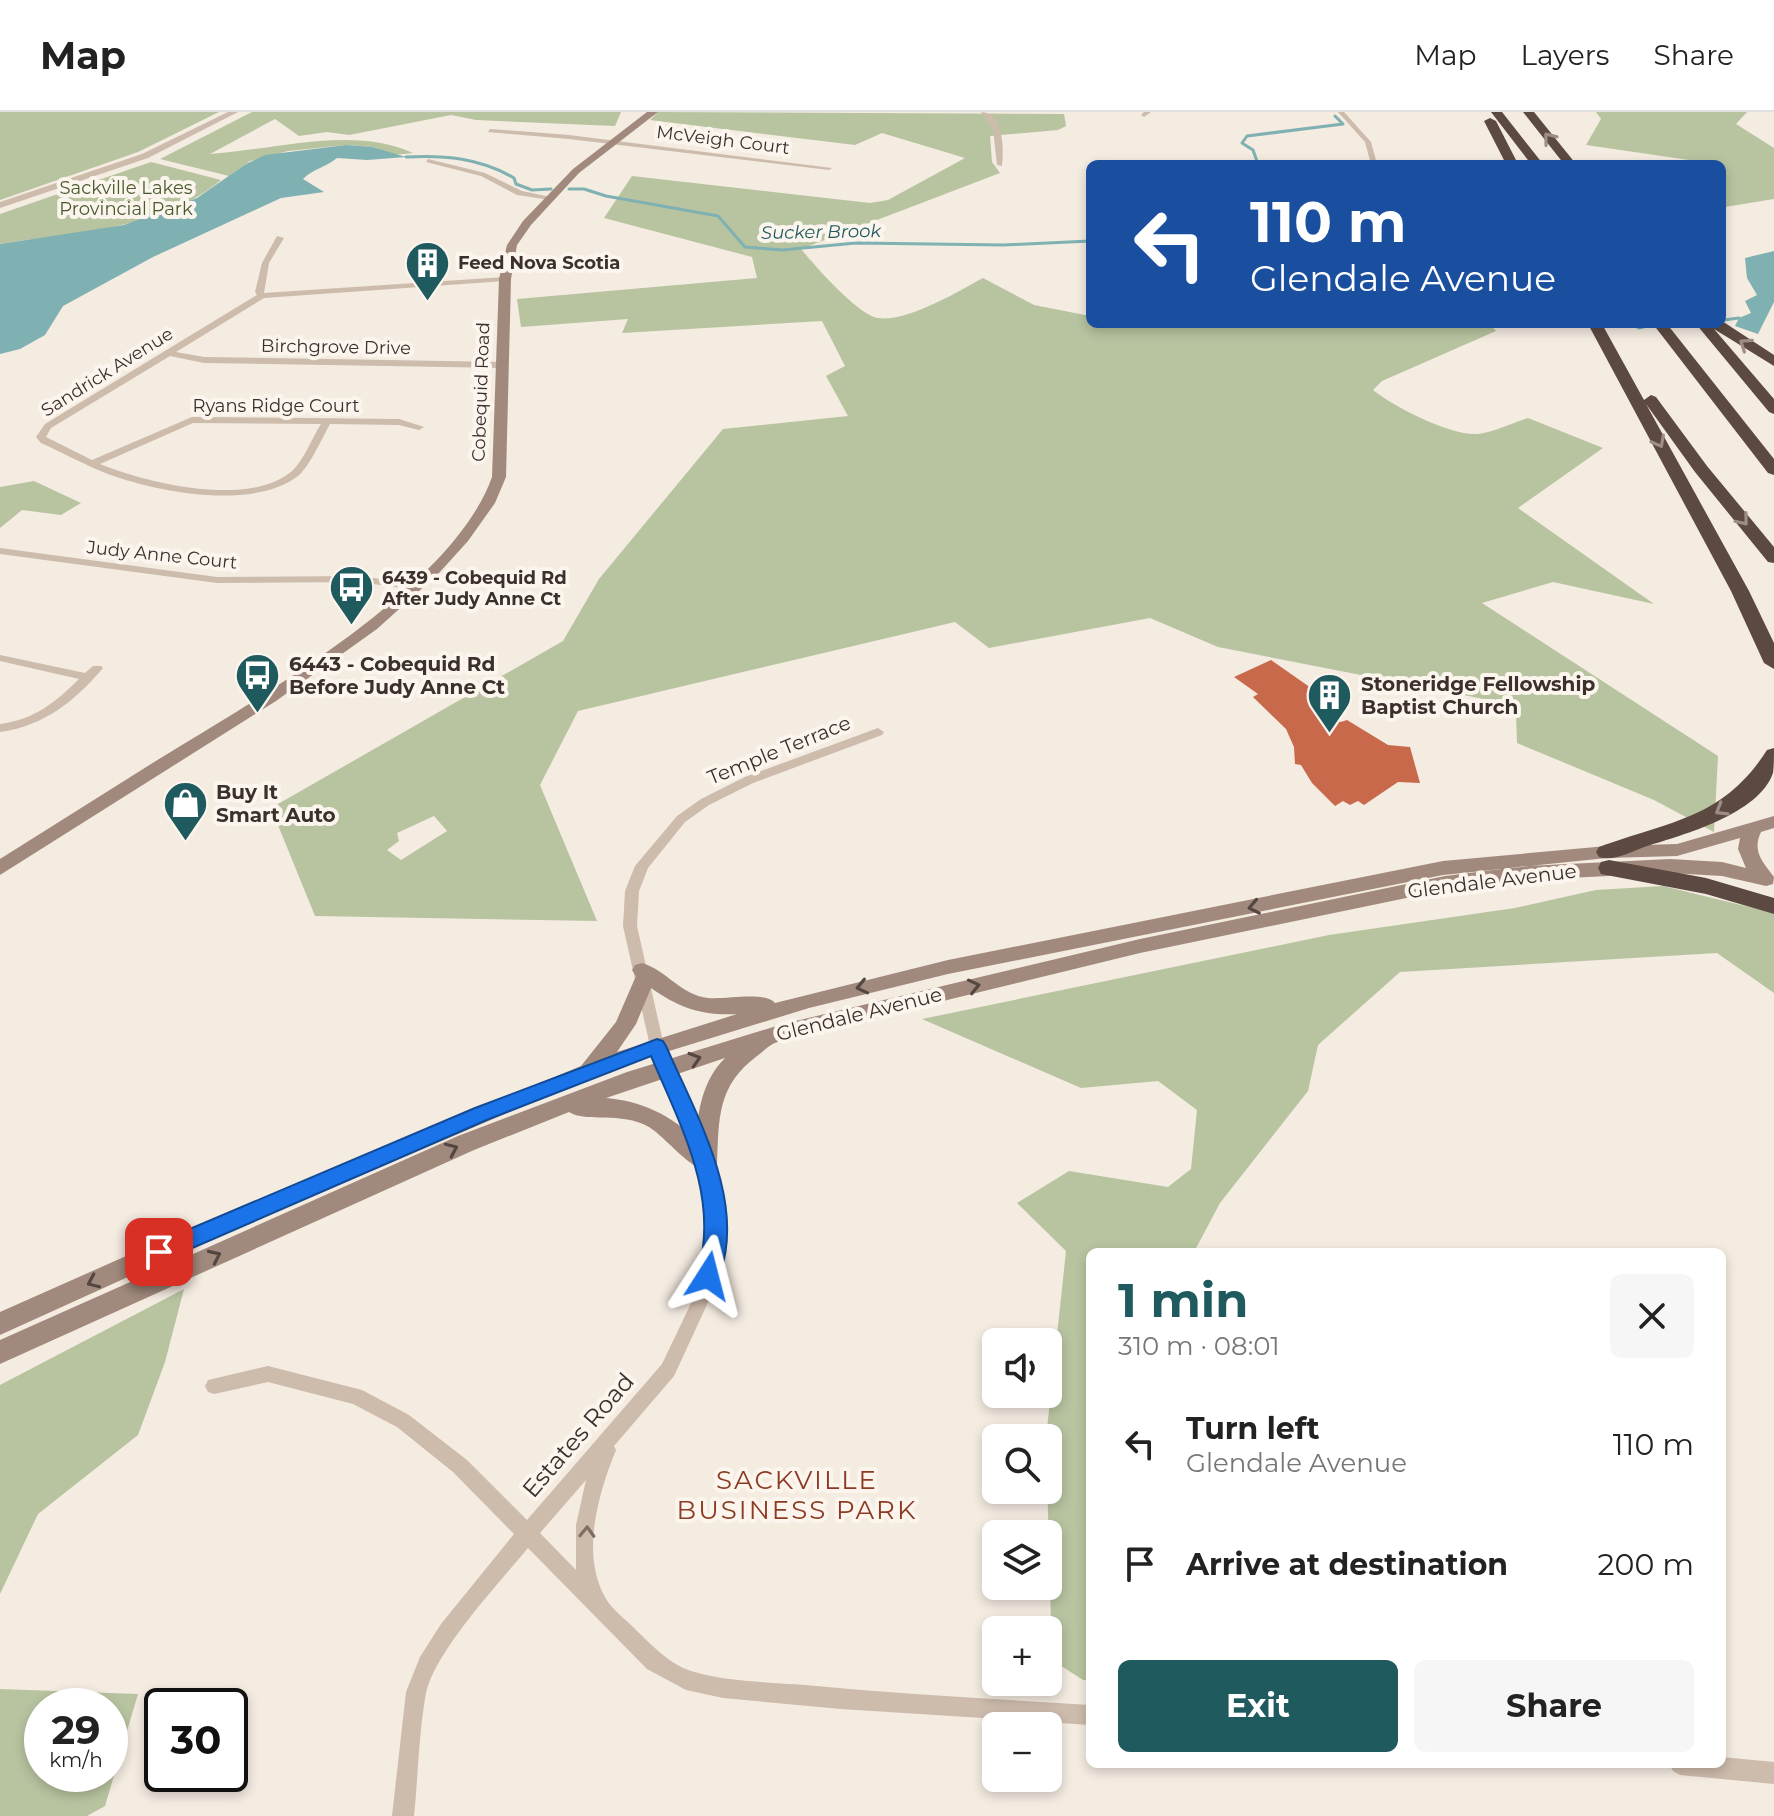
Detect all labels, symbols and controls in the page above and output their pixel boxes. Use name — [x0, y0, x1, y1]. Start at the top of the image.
text: Map — [40, 32, 126, 79]
text: Map — [1414, 38, 1477, 72]
text: Layers — [1521, 38, 1610, 72]
text: Share — [1654, 38, 1734, 72]
street label: McVeigh Court — [655, 121, 791, 159]
one-way arrow — [1545, 132, 1559, 147]
park label: Sackville Lakes Provincial Park — [59, 177, 193, 220]
text: 110 m — [1250, 188, 1407, 256]
icon: left — [1118, 192, 1222, 296]
water label: Sucker Brook — [761, 220, 883, 244]
building icon: Feed Nova Scotia — [403, 239, 451, 302]
place label: Feed Nova Scotia — [458, 252, 620, 274]
text: Glendale Avenue — [1250, 256, 1556, 300]
street label: Sandrick Avenue — [37, 322, 177, 421]
street label: Cobequid Road — [468, 322, 494, 462]
street label: Birchgrove Drive — [261, 335, 411, 359]
one-way arrow — [1739, 339, 1753, 354]
street label: Ryans Ridge Court — [192, 395, 360, 417]
one-way arrow — [1649, 433, 1665, 447]
one-way arrow — [1733, 511, 1748, 526]
street label: Judy Anne Court — [85, 536, 238, 574]
bus stop icon: 6439 - Cobequid Rd After Judy Anne Ct — [327, 564, 375, 627]
place label: 6439 - Cobequid Rd After Judy Anne Ct — [381, 567, 567, 610]
bus stop icon: 6443 - Cobequid Rd Before Judy Anne Ct — [234, 651, 282, 714]
place label: 6443 - Cobequid Rd Before Judy Anne Ct — [289, 652, 505, 699]
building icon: Stoneridge Fellowship Baptist Church — [1306, 671, 1354, 734]
place label: Stoneridge Fellowship Baptist Church — [1361, 672, 1595, 719]
street label: Temple Terrace — [704, 710, 854, 790]
shop icon: Buy It Smart Auto — [161, 779, 209, 842]
place label: Buy It Smart Auto — [216, 780, 336, 827]
one-way arrow — [1715, 800, 1730, 816]
street label: Glendale Avenue — [1406, 859, 1578, 903]
one-way arrow — [1247, 897, 1261, 914]
one-way arrow — [856, 978, 870, 995]
one-way arrow — [966, 978, 980, 995]
street label: Glendale Avenue — [774, 982, 944, 1046]
one-way arrow — [688, 1052, 702, 1068]
one-way arrow — [443, 1142, 458, 1158]
pin — [125, 1218, 193, 1286]
icon: arrive — [137, 1230, 181, 1274]
position arrow — [666, 1234, 750, 1318]
one-way arrow — [207, 1250, 221, 1266]
text: 1 min — [1118, 1271, 1248, 1329]
one-way arrow — [87, 1272, 101, 1288]
button: close — [1610, 1274, 1694, 1358]
map controls — [982, 1328, 1062, 1792]
button: sound — [982, 1328, 1062, 1408]
text: 310 m · 08:01 — [1118, 1330, 1280, 1362]
street label: Estates Road — [516, 1367, 640, 1503]
text: Turn left — [1186, 1410, 1319, 1447]
icon: left — [1118, 1422, 1162, 1466]
button: search — [982, 1424, 1062, 1504]
text: 110 m — [1613, 1426, 1694, 1463]
text: Glendale Avenue — [1186, 1447, 1407, 1479]
district label: SACKVILLE BUSINESS PARK — [677, 1464, 917, 1526]
button: layers — [982, 1520, 1062, 1600]
one-way arrow — [578, 1525, 595, 1538]
icon: arrive — [1118, 1542, 1162, 1586]
text: Arrive at destination — [1186, 1546, 1508, 1583]
text: 200 m — [1598, 1546, 1694, 1583]
button: + — [982, 1616, 1062, 1696]
button: Exit — [1118, 1660, 1398, 1752]
button: Share — [1414, 1660, 1694, 1752]
speed limit sign: 30 — [144, 1688, 248, 1792]
text: 29 — [51, 1705, 101, 1754]
button: − — [982, 1712, 1062, 1792]
text: km/h — [49, 1748, 103, 1772]

